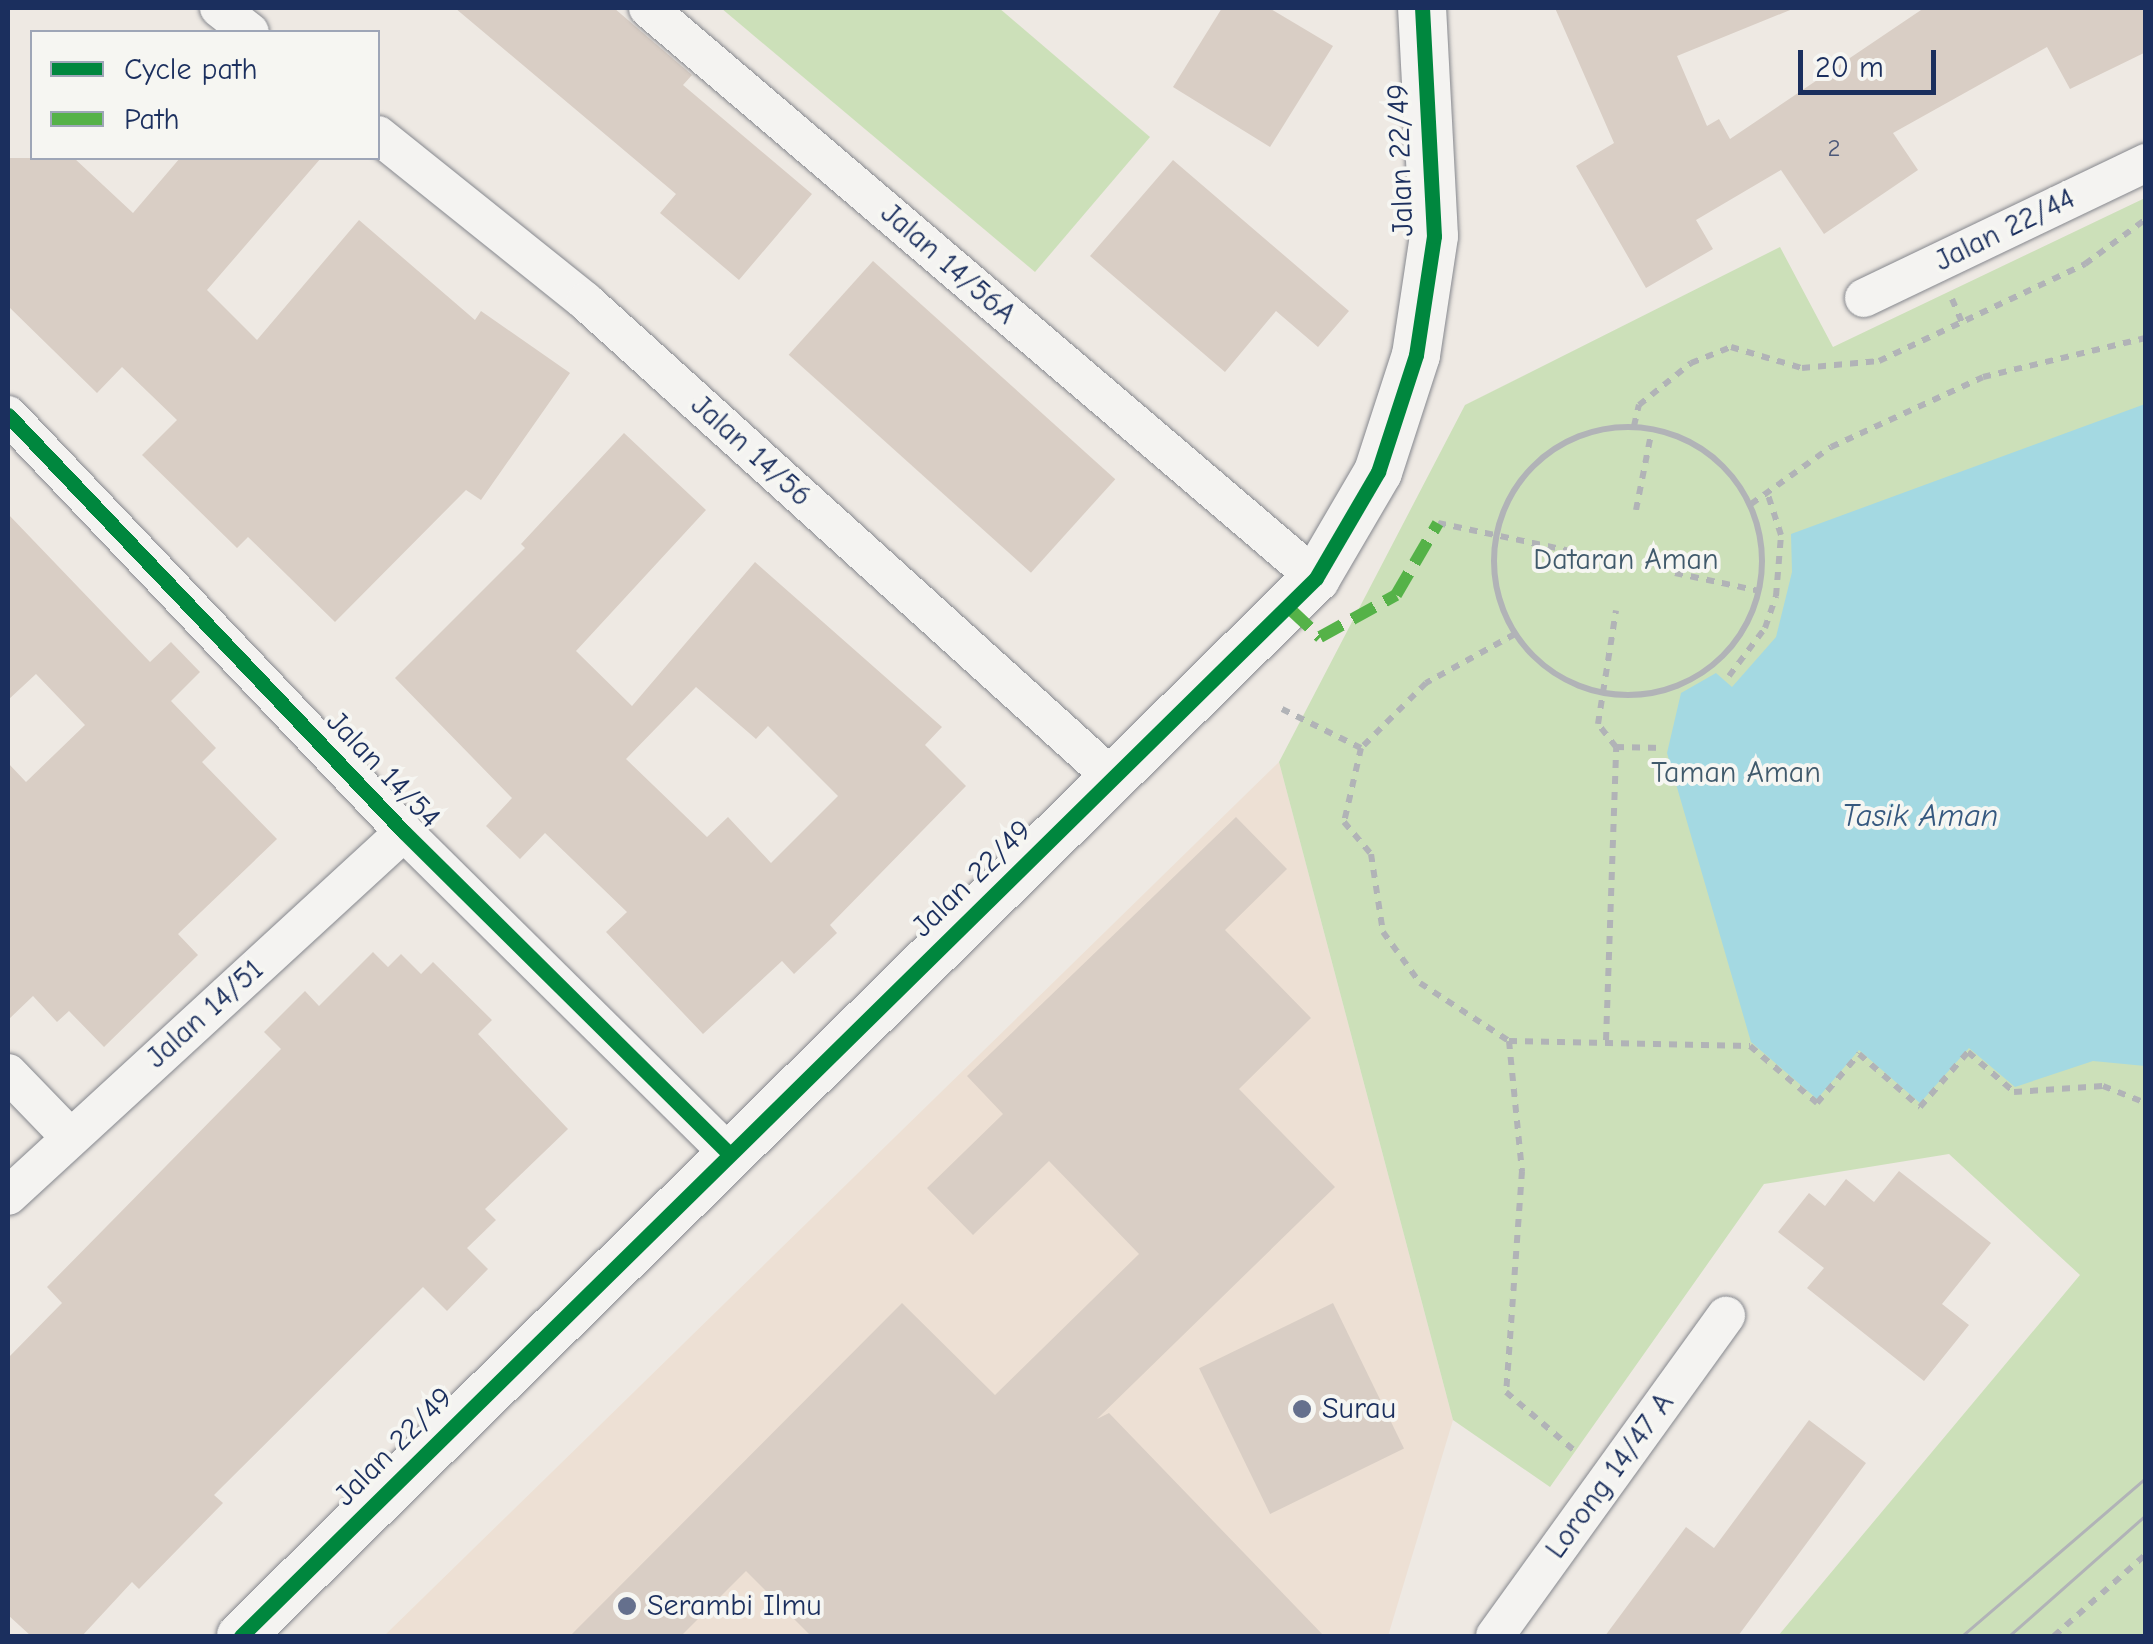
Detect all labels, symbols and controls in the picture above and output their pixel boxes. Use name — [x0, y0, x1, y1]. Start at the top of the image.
legend — [30, 30, 380, 160]
scale bar — [1803, 30, 1940, 92]
text: 20 m — [1815, 50, 1884, 85]
text: Cycle path — [124, 52, 258, 87]
street label: Jalan 22/49 — [1380, 83, 1422, 237]
text: Path — [124, 102, 180, 137]
house number: 2 — [1827, 133, 1841, 163]
street label: Jalan 22/44 — [1929, 181, 2081, 279]
street label: Jalan 14/56A — [873, 196, 1023, 332]
street label: Jalan 14/56 — [683, 388, 819, 514]
park label: Dataran Aman — [1533, 542, 1719, 578]
street label: Jalan 14/54 — [319, 704, 447, 836]
park label: Taman Aman — [1651, 755, 1821, 791]
water label: Tasik Aman — [1842, 797, 1998, 835]
street label: Jalan 22/49 — [905, 813, 1039, 945]
street label: Jalan 14/51 — [139, 952, 271, 1076]
street label: Jalan 22/49 — [327, 1380, 461, 1514]
street label: Lorong 14/47 A — [1538, 1386, 1682, 1566]
place label: Surau — [1322, 1391, 1396, 1427]
marker: Surau — [1291, 1398, 1313, 1420]
place label: Serambi Ilmu — [647, 1588, 822, 1624]
marker: Serambi Ilmu — [616, 1595, 638, 1617]

